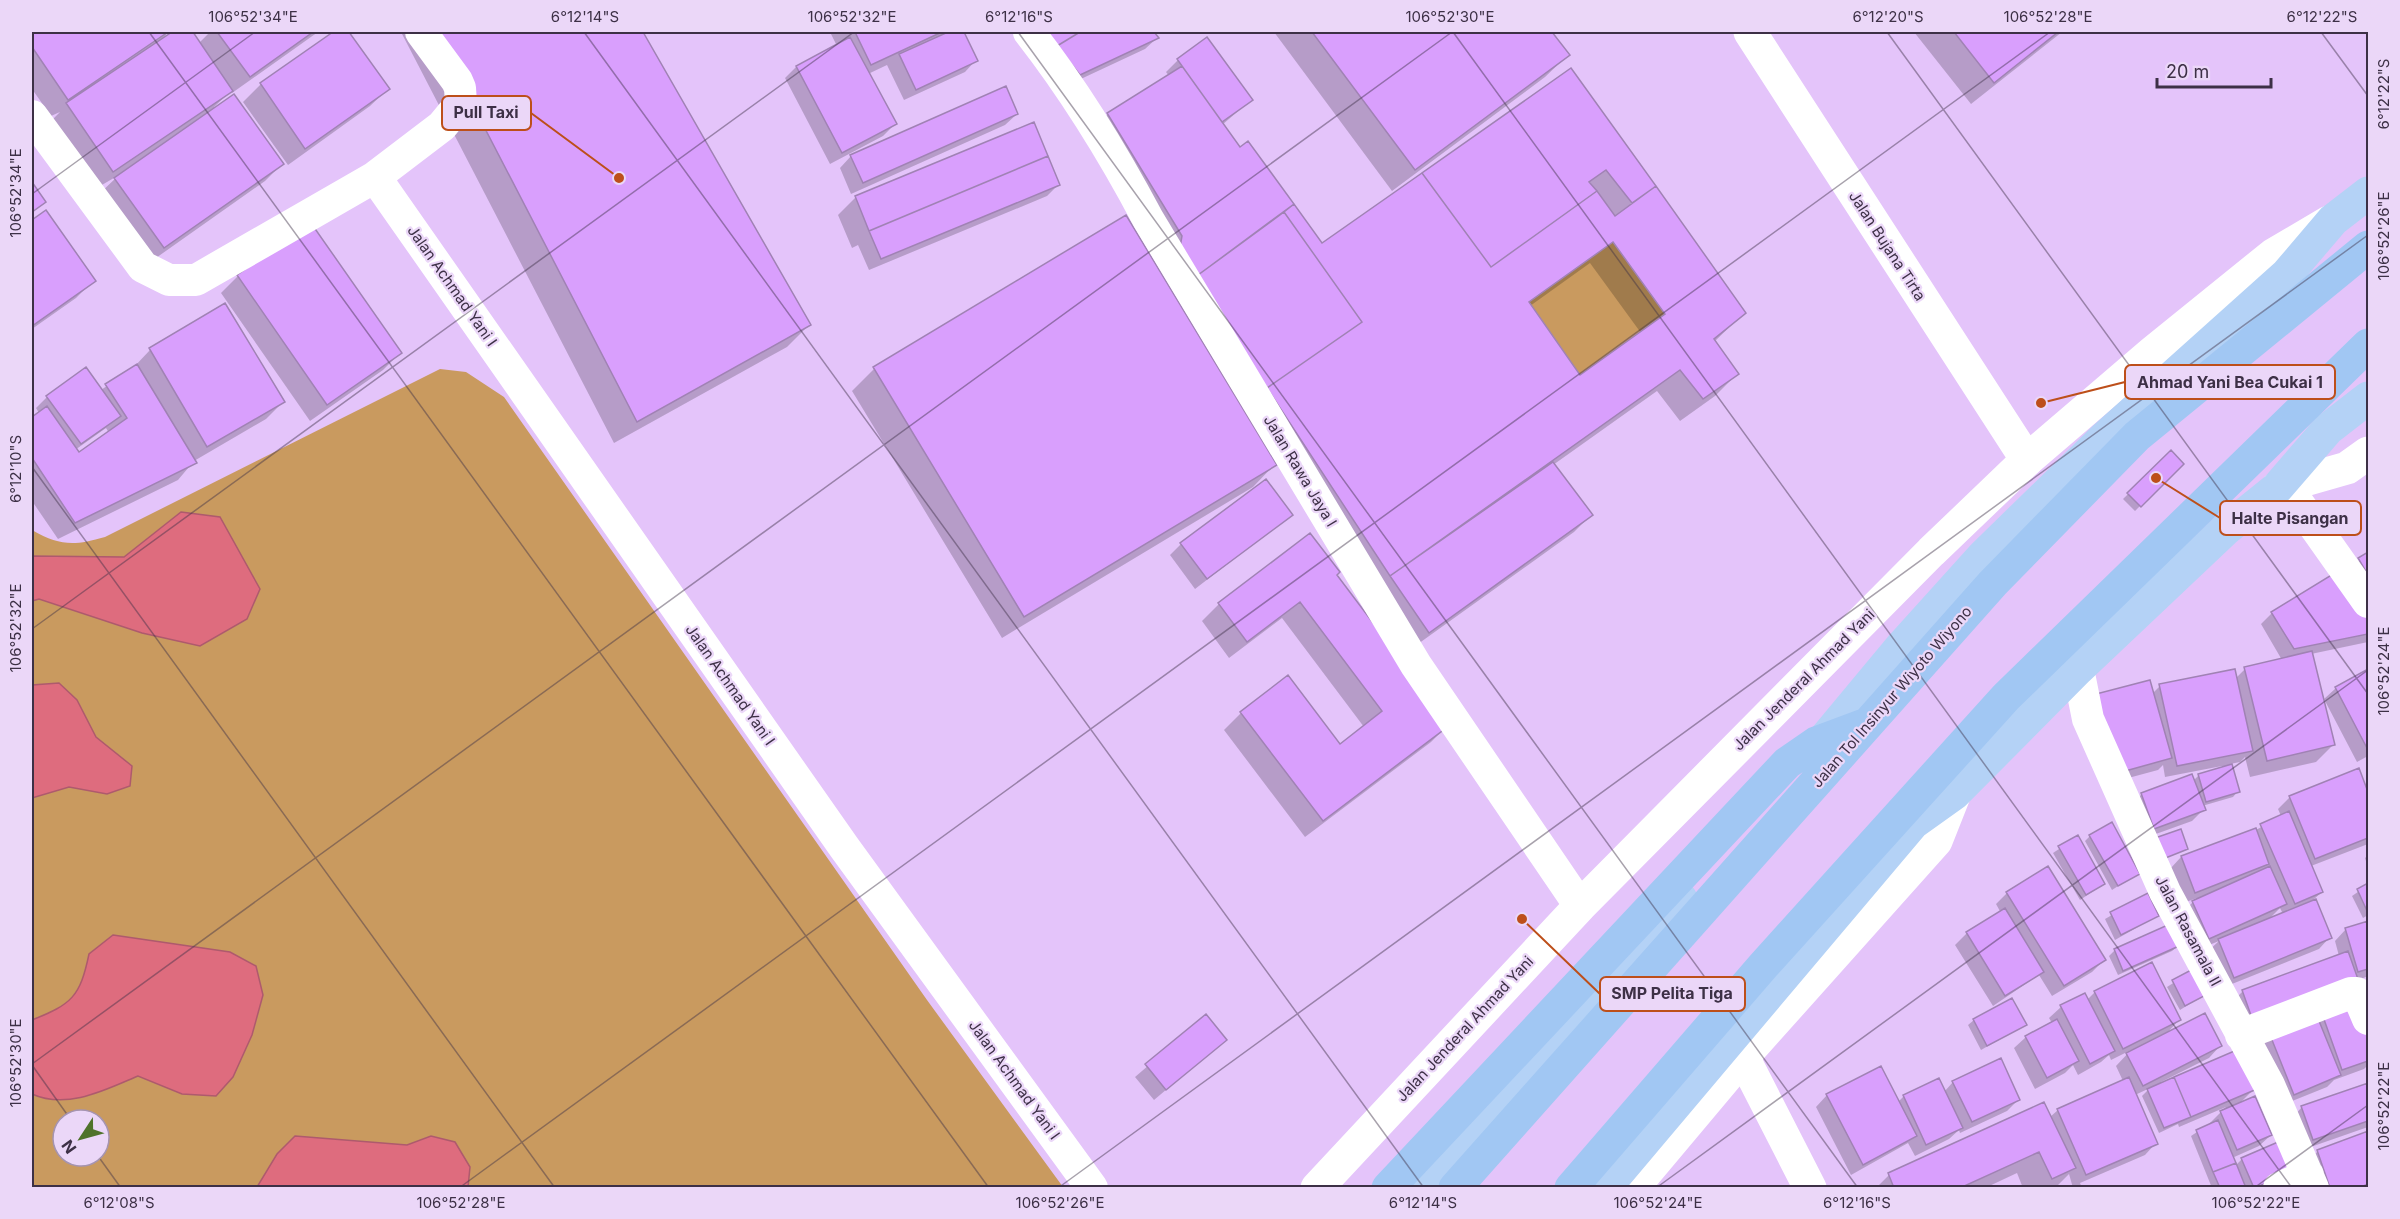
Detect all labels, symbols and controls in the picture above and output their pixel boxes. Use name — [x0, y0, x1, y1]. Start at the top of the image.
text: 106°52'34"E — [208, 7, 298, 26]
text: 6°12'14"S — [551, 7, 619, 26]
text: 106°52'32"E — [808, 7, 896, 26]
text: 6°12'16"S — [985, 7, 1053, 26]
text: 106°52'30"E — [1405, 7, 1495, 26]
text: 6°12'20"S — [1852, 7, 1924, 26]
text: 106°52'28"E — [2004, 7, 2092, 26]
text: 6°12'22"S — [2287, 7, 2357, 26]
scale bar — [2157, 51, 2271, 89]
text: 6°12'22"S — [2374, 59, 2393, 129]
text: 20 m — [2166, 61, 2209, 82]
callout: Pull Taxi — [442, 96, 531, 130]
text: Pull Taxi — [453, 102, 519, 122]
text: 106°52'34"E — [6, 148, 25, 238]
street label: Jalan Bujana Tirta — [1845, 187, 1930, 304]
text: 106°52'26"E — [2374, 192, 2393, 280]
street label: Jalan Achmad Yani I — [404, 222, 501, 350]
callout: Ahmad Yani Bea Cukai 1 — [2125, 365, 2335, 399]
text: Ahmad Yani Bea Cukai 1 — [2137, 372, 2323, 392]
street label: Jalan Rawa Jaya I — [1260, 411, 1341, 530]
text: 6°12'10"S — [6, 435, 25, 503]
callout: Halte Pisangan — [2220, 501, 2361, 535]
text: Halte Pisangan — [2231, 508, 2349, 528]
text: 106°52'32"E — [6, 584, 25, 672]
street label: Jalan Tol Insinyur Wiyoto Wiyono — [1807, 602, 1976, 791]
street label: Jalan Jenderal Ahmad Yani — [1729, 605, 1878, 754]
street label: Jalan Achmad Yani I — [682, 621, 779, 749]
text: 106°52'24"E — [2374, 626, 2393, 716]
street label: Jalan Rasamala II — [2151, 872, 2226, 989]
street label: Jalan Jenderal Ahmad Yani — [1392, 952, 1537, 1105]
callout: SMP Pelita Tiga — [1600, 977, 1745, 1011]
text: SMP Pelita Tiga — [1611, 983, 1733, 1003]
street label: Jalan Achmad Yani I — [965, 1016, 1064, 1143]
text: 106°52'30"E — [6, 1018, 25, 1108]
text: 106°52'22"E — [2374, 1062, 2393, 1150]
north arrow — [51, 1108, 111, 1168]
text: N — [57, 1136, 81, 1158]
text: 6°12'08"S — [83, 1193, 155, 1212]
text: 106°52'28"E — [417, 1193, 505, 1212]
text: 106°52'26"E — [1016, 1193, 1104, 1212]
text: 6°12'14"S — [1389, 1193, 1457, 1212]
text: 106°52'24"E — [1613, 1193, 1703, 1212]
text: 6°12'16"S — [1823, 1193, 1891, 1212]
text: 106°52'22"E — [2212, 1193, 2300, 1212]

